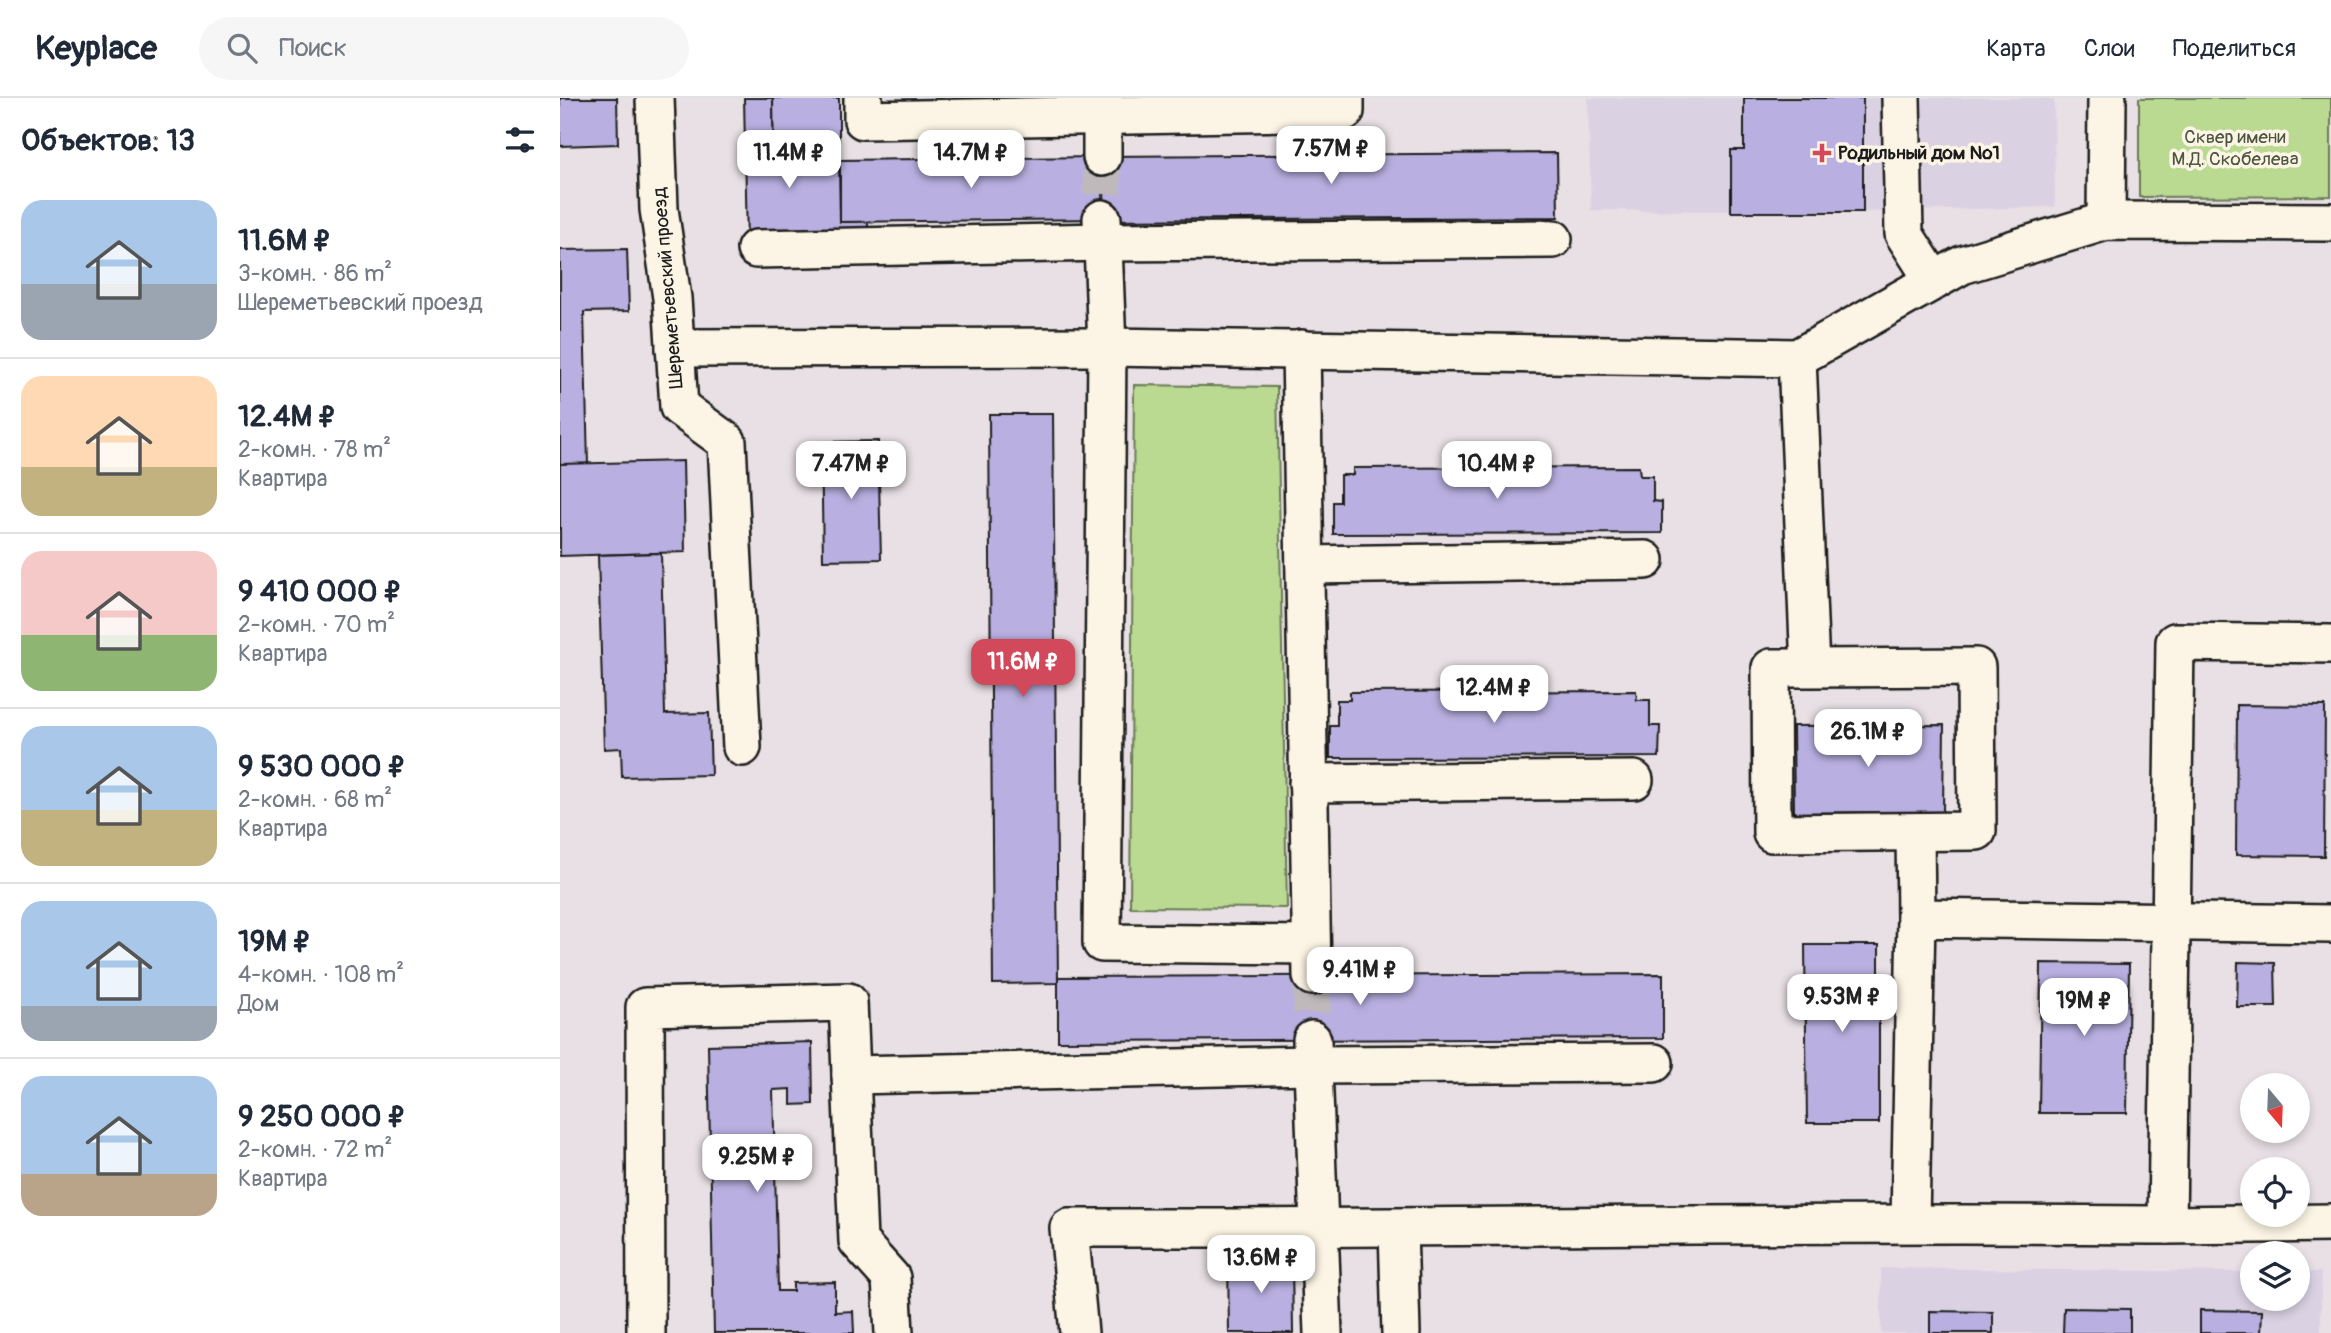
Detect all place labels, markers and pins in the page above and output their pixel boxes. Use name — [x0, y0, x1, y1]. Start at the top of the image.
pin: 7.57M ₽ — [1266, 126, 1396, 186]
pin: 11.4M ₽ — [724, 130, 854, 190]
pin: 14.7M ₽ — [906, 130, 1036, 190]
place label: Родильный дом №1 — [1838, 141, 2000, 165]
marker: Родильный дом №1 — [1812, 143, 1832, 163]
pin: 7.47M ₽ — [786, 442, 916, 501]
pin: 10.4M ₽ — [1432, 442, 1562, 501]
pin: 11.6M ₽ — [958, 640, 1088, 699]
pin: 12.4M ₽ — [1429, 666, 1559, 725]
pin: 26.1M ₽ — [1803, 710, 1933, 769]
pin: 9.41M ₽ — [1295, 948, 1425, 1007]
pin: 9.53M ₽ — [1777, 974, 1907, 1034]
pin: 19M ₽ — [2035, 978, 2133, 1038]
pin: 9.25M ₽ — [692, 1134, 822, 1194]
pin: 13.6M ₽ — [1196, 1236, 1326, 1295]

